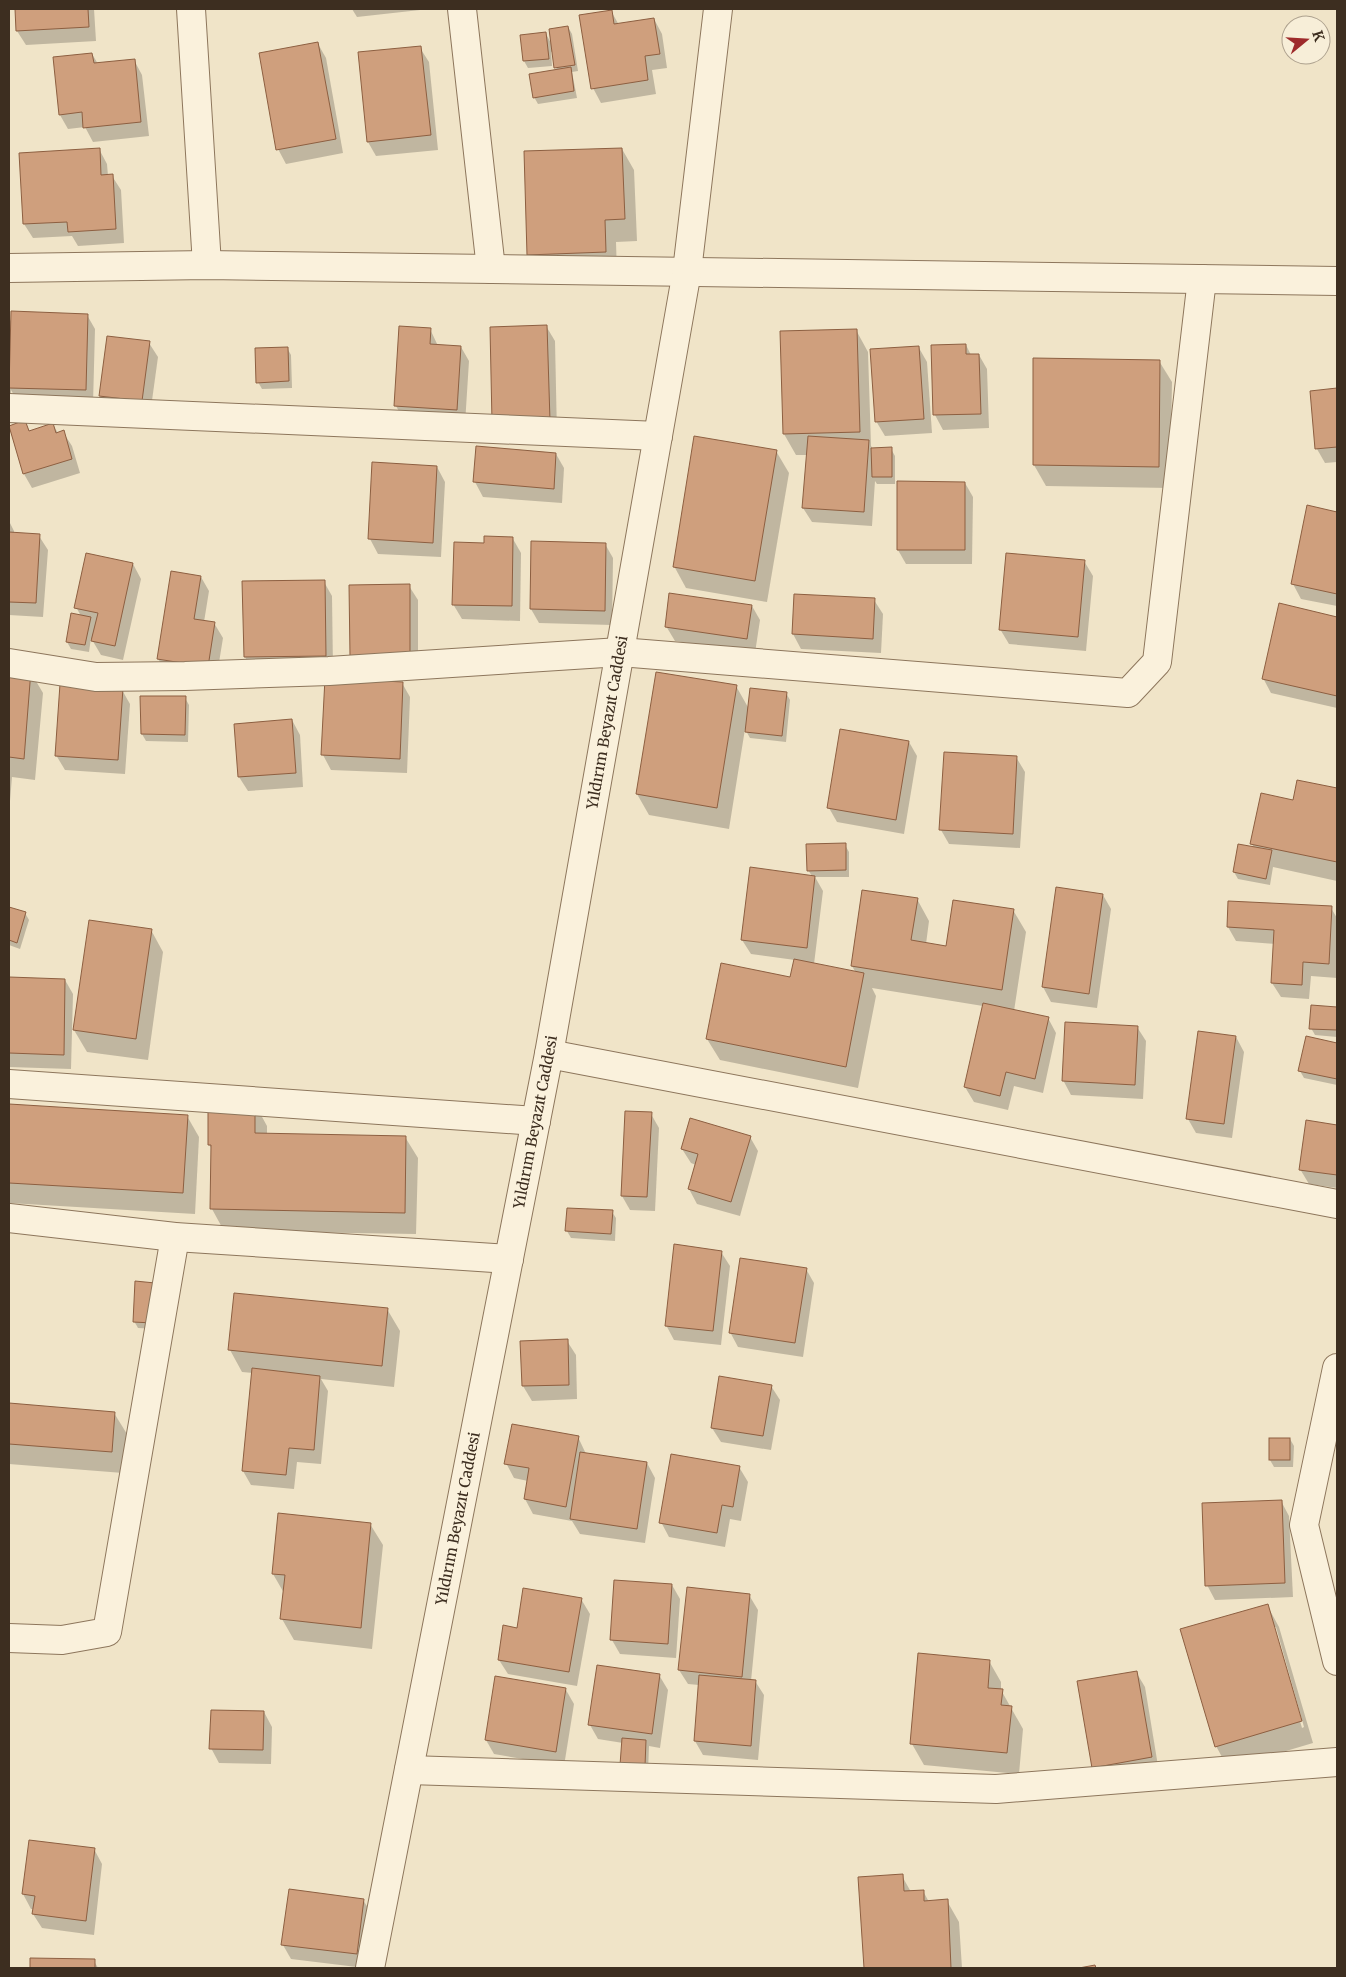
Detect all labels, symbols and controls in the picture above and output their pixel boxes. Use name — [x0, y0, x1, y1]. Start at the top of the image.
north arrow — [1281, 15, 1331, 65]
text: K — [1308, 28, 1329, 44]
street label: Yıldırım Beyazıt Caddesi — [582, 634, 632, 812]
street label: Yıldırım Beyazıt Caddesi — [509, 1034, 561, 1211]
street label: Yıldırım Beyazıt Caddesi — [431, 1430, 484, 1608]

